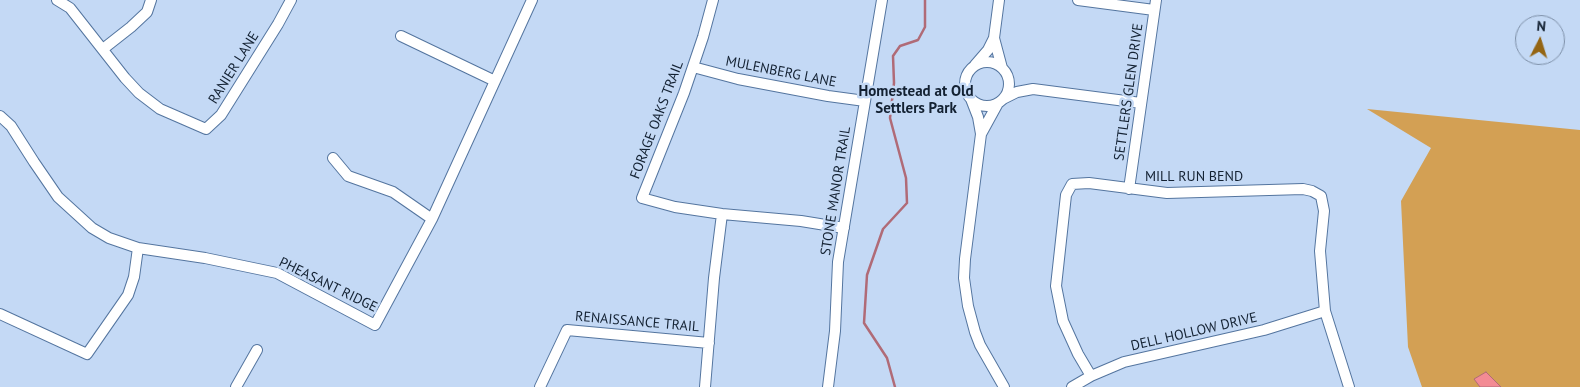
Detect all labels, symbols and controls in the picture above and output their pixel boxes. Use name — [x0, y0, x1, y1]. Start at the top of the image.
north arrow — [1515, 15, 1565, 65]
text: N — [1536, 17, 1547, 35]
street label: SETTLERS GLEN DRIVE — [1111, 22, 1147, 162]
street label: RANIER LANE — [205, 29, 263, 107]
street label: MULENBERG LANE — [724, 53, 838, 91]
street label: FORAGE OAKS TRAIL — [627, 59, 687, 181]
district label: Homestead at Old Settlers Park — [859, 83, 973, 118]
street label: STONE MANOR TRAIL — [818, 125, 854, 257]
street label: MILL RUN BEND — [1145, 169, 1243, 185]
street label: PHEASANT RIDGE — [276, 254, 380, 316]
street label: RENAISSANCE TRAIL — [574, 308, 700, 336]
street label: DELL HOLLOW DRIVE — [1129, 309, 1259, 355]

